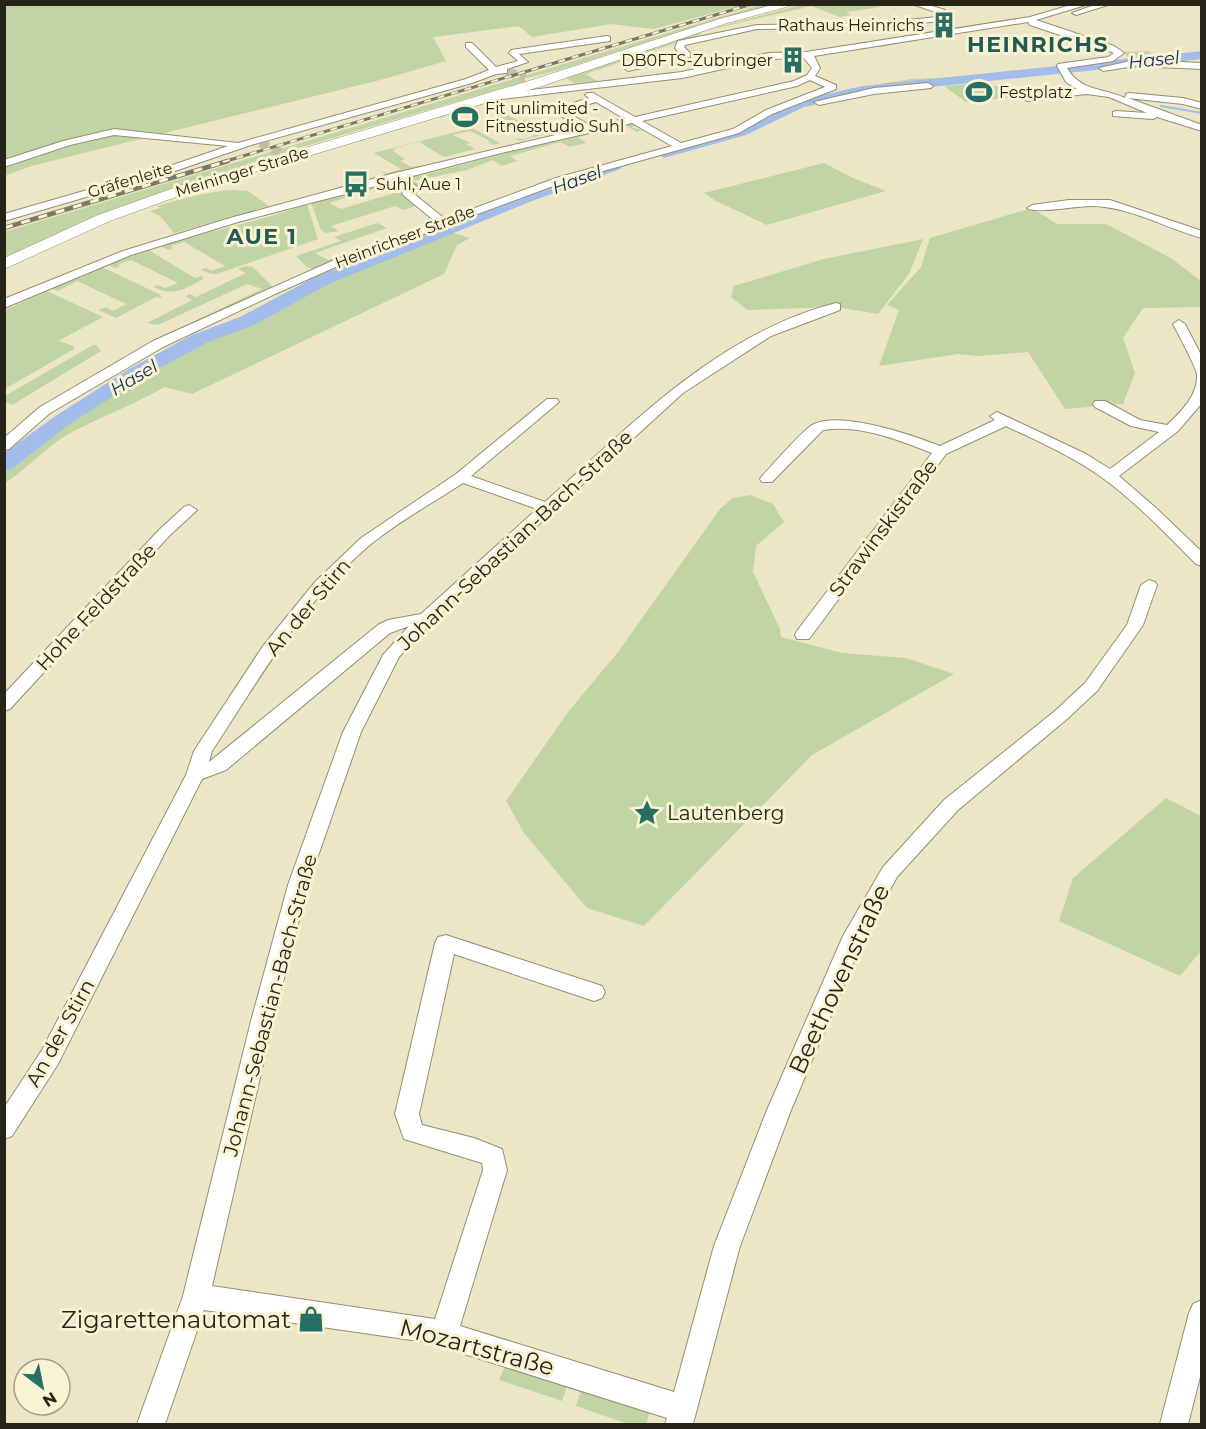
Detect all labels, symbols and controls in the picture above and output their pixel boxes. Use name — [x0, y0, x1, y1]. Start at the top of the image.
building icon: Rathaus Heinrichs — [929, 10, 959, 40]
place label: Rathaus Heinrichs — [778, 16, 924, 35]
district label: HEINRICHS — [967, 31, 1109, 58]
building icon: DB0FTS-Zubringer — [778, 45, 808, 75]
water label: Hasel — [1127, 46, 1181, 74]
place label: DB0FTS-Zubringer — [621, 51, 773, 70]
sports icon: Festplatz — [964, 77, 994, 107]
place label: Festplatz — [999, 83, 1072, 102]
place label: Fit unlimited - Fitnesstudio Suhl — [485, 99, 624, 136]
sports icon: Fit unlimited - Fitnesstudio Suhl — [450, 102, 480, 132]
street label: Meininger Straße — [173, 143, 311, 201]
street label: Gräfenleite — [85, 158, 175, 202]
water label: Hasel — [549, 161, 605, 199]
bus stop icon: Suhl, Aue 1 — [341, 169, 371, 199]
place label: Suhl, Aue 1 — [376, 175, 461, 194]
street label: Heinrichser Straße — [332, 202, 478, 272]
district label: AUE 1 — [226, 223, 297, 250]
water label: Hasel — [106, 355, 162, 401]
street label: Johann-Sebastian-Bach-Straße — [392, 425, 637, 656]
street label: Strawinskistraße — [824, 455, 942, 601]
street label: Hohe Feldstraße — [31, 538, 161, 676]
street label: An der Stirn — [261, 554, 355, 660]
place icon: Lautenberg — [632, 798, 662, 828]
place label: Lautenberg — [667, 801, 784, 825]
street label: Johann-Sebastian-Bach-Straße — [218, 851, 322, 1160]
street label: Beethovenstraße — [782, 880, 896, 1078]
street label: An der Stirn — [21, 975, 99, 1091]
shop icon: Zigarettenautomat — [296, 1304, 326, 1334]
place label: Zigarettenautomat — [61, 1305, 291, 1334]
street label: Mozartstraße — [397, 1312, 557, 1382]
north arrow — [12, 1357, 72, 1417]
text: N — [39, 1388, 60, 1411]

